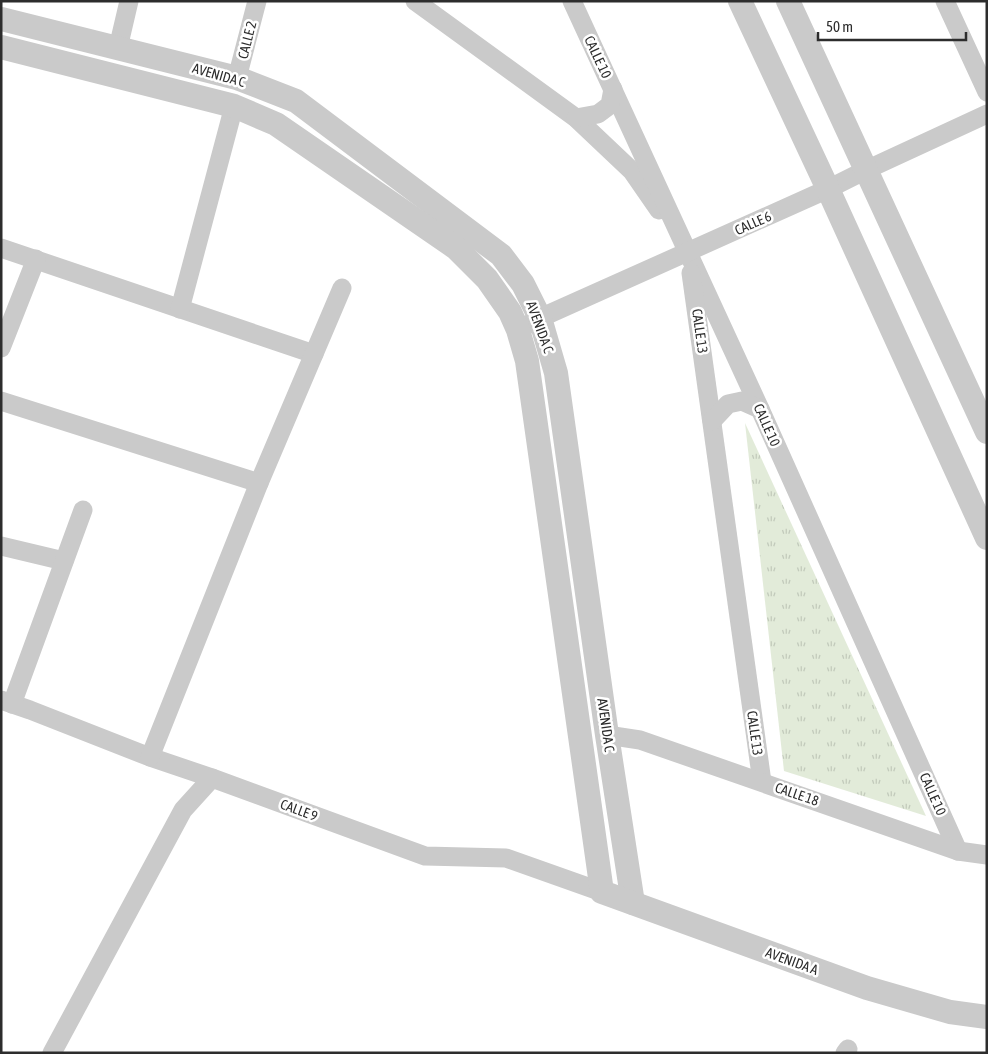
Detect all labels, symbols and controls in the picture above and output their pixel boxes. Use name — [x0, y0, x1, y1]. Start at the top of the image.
scale bar — [818, 10, 966, 42]
text: 50 m — [826, 18, 853, 35]
street label: CALLE 2 — [235, 19, 259, 61]
street label: CALLE 10 — [581, 33, 615, 81]
street label: AVENIDA C — [191, 60, 248, 90]
street label: CALLE 6 — [732, 208, 774, 238]
street label: AVENIDA C — [523, 299, 557, 356]
street label: CALLE 13 — [689, 308, 711, 354]
street label: CALLE 10 — [751, 401, 784, 449]
street label: AVENIDA C — [594, 697, 618, 754]
street label: CALLE 13 — [744, 710, 766, 756]
street label: CALLE 10 — [917, 770, 950, 818]
street label: CALLE 18 — [773, 779, 821, 809]
street label: CALLE 9 — [278, 796, 320, 824]
street label: AVENIDA A — [764, 944, 821, 978]

